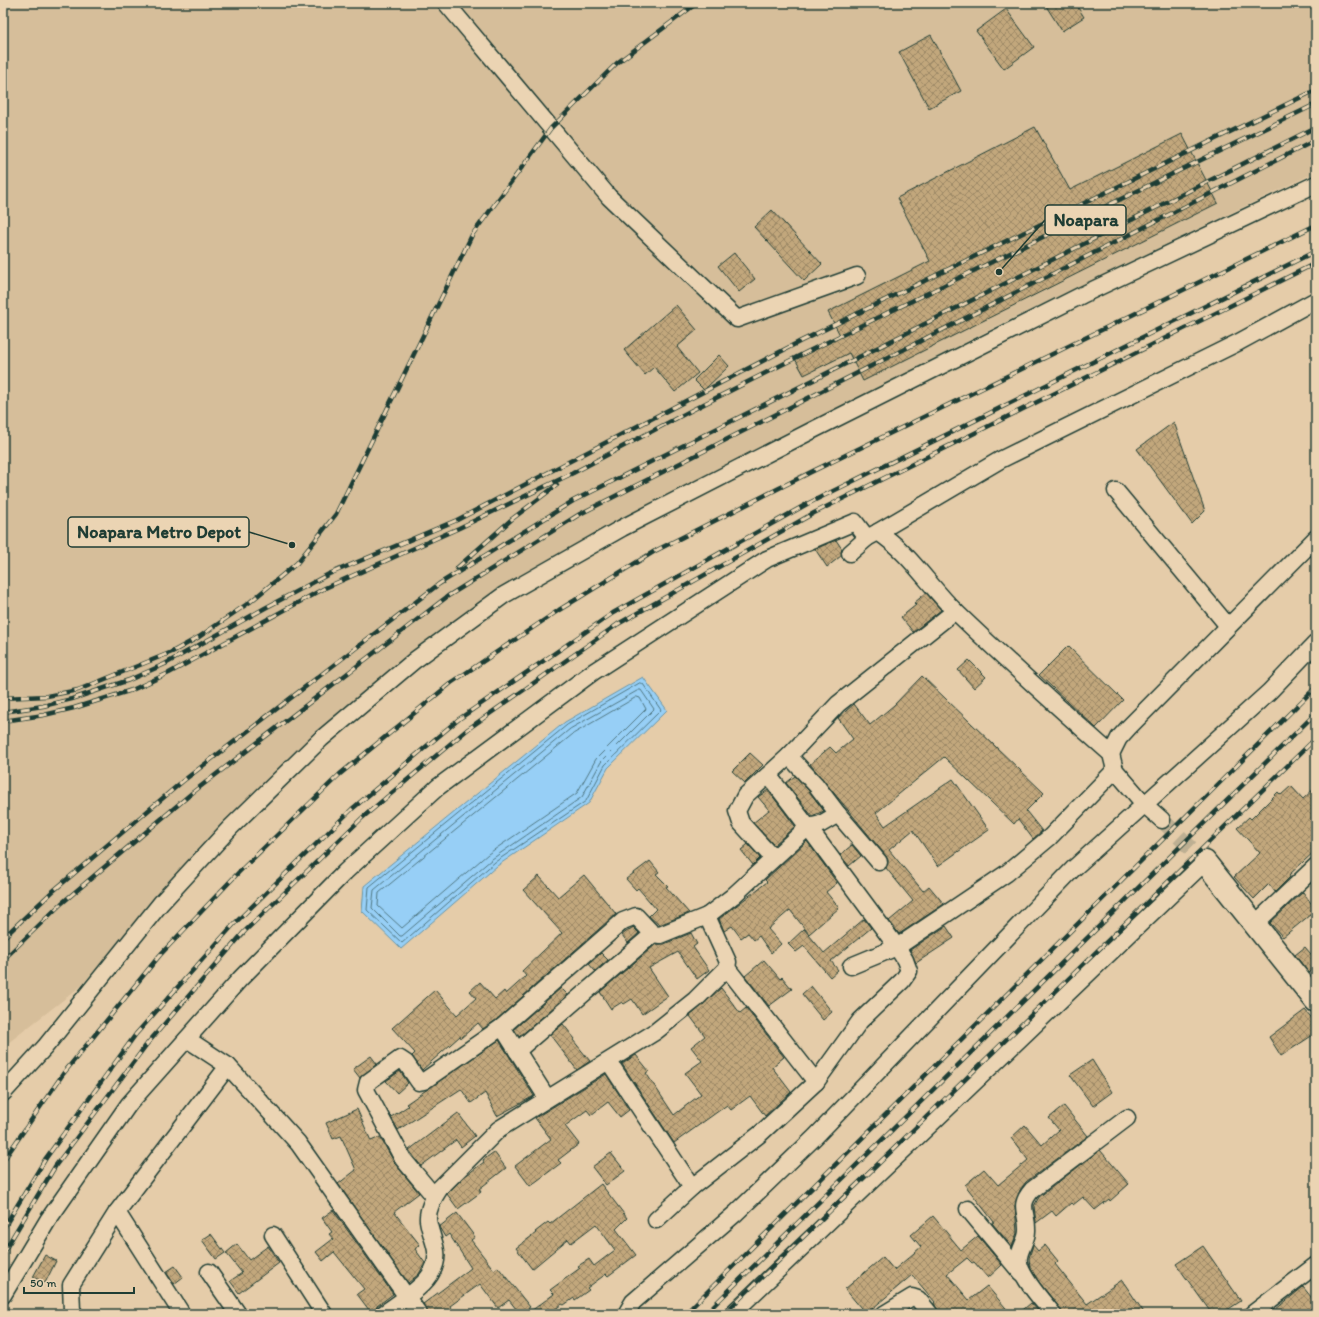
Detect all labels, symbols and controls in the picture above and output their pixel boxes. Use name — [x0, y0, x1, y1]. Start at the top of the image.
callout: Noapara — [1045, 205, 1126, 235]
text: Noapara — [1053, 209, 1119, 231]
callout: Noapara Metro Depot — [68, 517, 249, 547]
text: Noapara Metro Depot — [77, 521, 241, 543]
scale bar — [24, 1269, 134, 1295]
text: 50 m — [30, 1276, 56, 1290]

